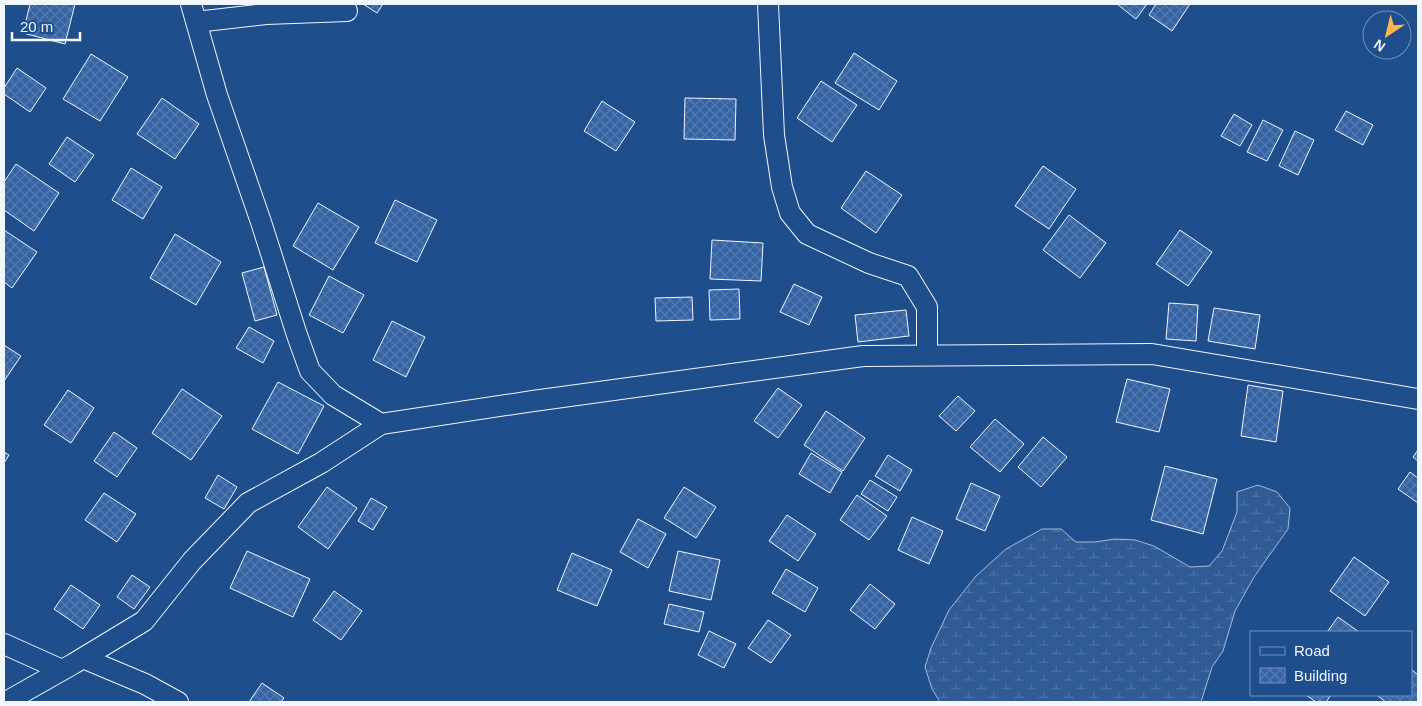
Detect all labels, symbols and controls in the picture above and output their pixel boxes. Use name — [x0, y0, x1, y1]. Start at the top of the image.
scale bar — [12, 10, 80, 42]
north arrow — [1362, 10, 1412, 60]
text: 20 m — [20, 18, 53, 35]
text: N — [1371, 36, 1388, 55]
legend — [1250, 631, 1412, 696]
text: Road — [1294, 642, 1330, 659]
text: Building — [1294, 667, 1347, 684]

